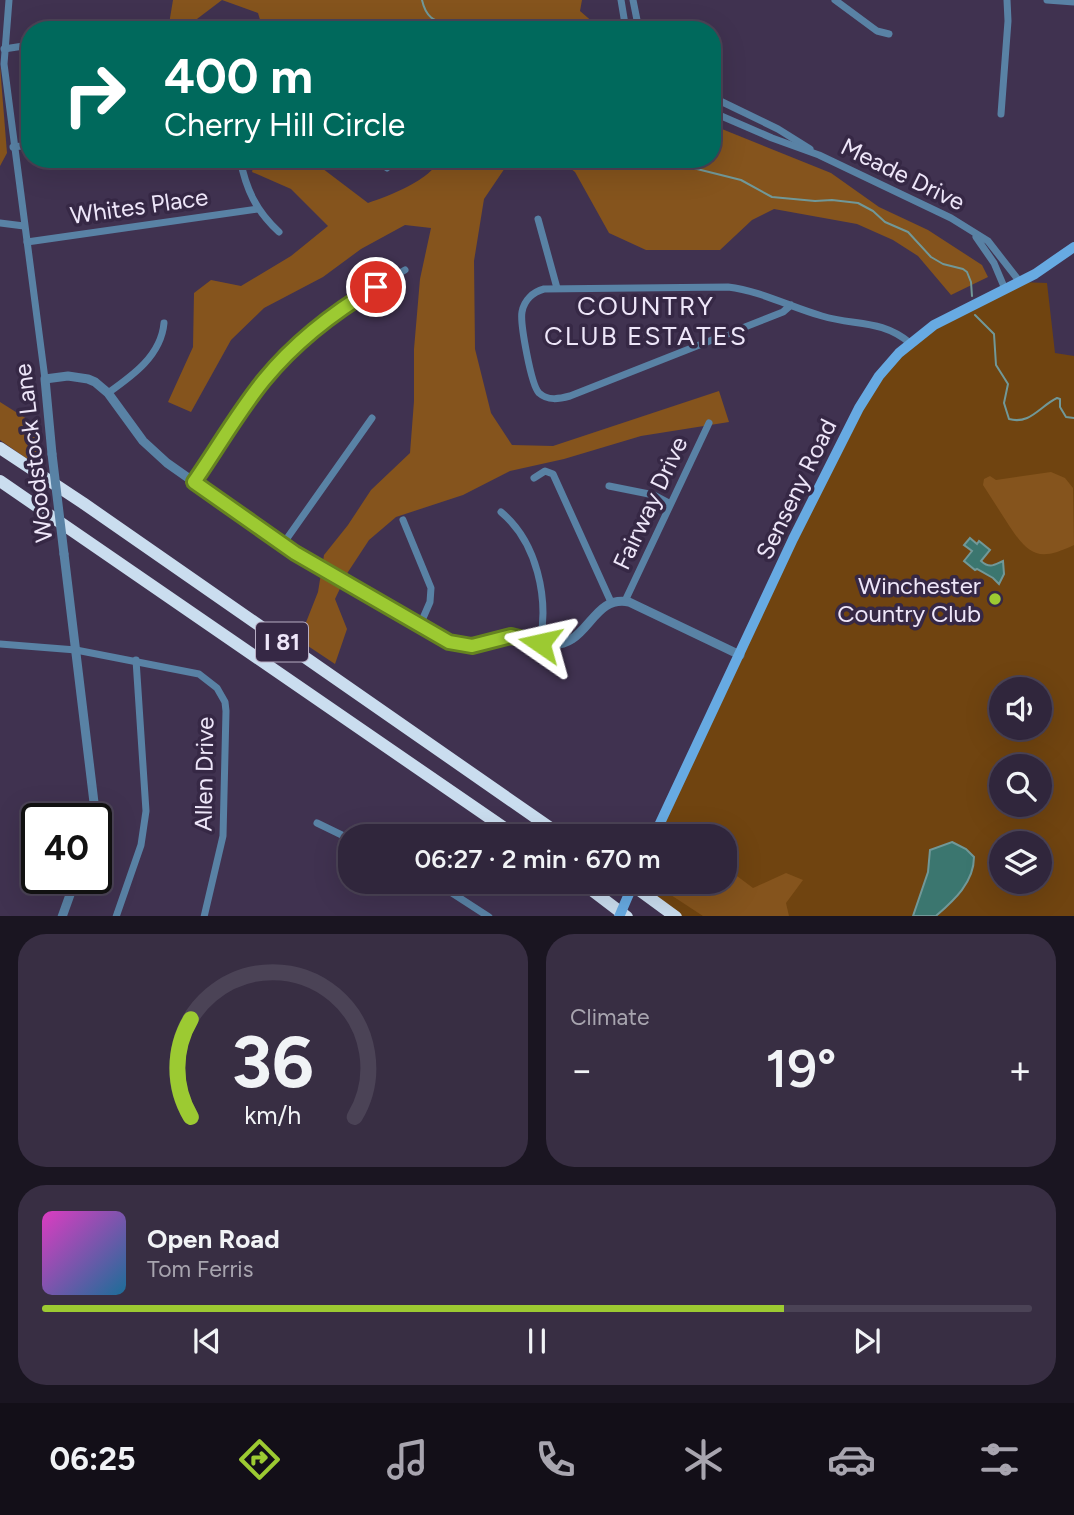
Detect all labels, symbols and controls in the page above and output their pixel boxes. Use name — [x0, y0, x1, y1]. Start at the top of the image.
text: 400 m — [164, 46, 313, 105]
icon: right — [49, 49, 140, 140]
text: Cherry Hill Circle — [164, 106, 405, 144]
street label: Meade Drive — [836, 132, 970, 216]
street label: Whites Place — [68, 182, 210, 230]
pin — [346, 257, 406, 317]
icon: arrive — [357, 268, 395, 306]
district label: COUNTRY CLUB ESTATES — [544, 290, 748, 352]
street label: Woodstock Lane — [8, 362, 58, 544]
street label: Senseny Road — [750, 414, 842, 564]
street label: Fairway Drive — [607, 432, 693, 574]
place label: Winchester Country Club — [837, 571, 981, 628]
marker: Winchester Country Club — [987, 591, 1003, 607]
position arrow — [503, 606, 577, 680]
road number: I 81 — [256, 622, 308, 662]
map controls — [989, 677, 1052, 894]
button: sound — [989, 677, 1052, 740]
street label: Allen Drive — [189, 716, 219, 832]
button: search — [989, 754, 1052, 817]
speed limit sign: 40 — [21, 803, 112, 894]
button: layers — [989, 831, 1052, 894]
text: 06:27 · 2 min · 670 m — [414, 843, 661, 875]
text: Climate — [570, 1003, 649, 1031]
text: 36 — [232, 1018, 314, 1105]
text: 19° — [765, 1038, 837, 1100]
text: − — [570, 1047, 594, 1093]
text: + — [1008, 1047, 1032, 1093]
text: km/h — [244, 1099, 302, 1129]
text: Open Road — [147, 1223, 280, 1255]
text: Tom Ferris — [147, 1255, 253, 1283]
icon: previous — [188, 1322, 226, 1360]
icon: pause — [518, 1322, 556, 1360]
icon: next — [848, 1322, 886, 1360]
icon: directions — [235, 1435, 284, 1484]
icon: music — [383, 1435, 432, 1484]
icon: phone — [531, 1435, 580, 1484]
icon: climate — [679, 1435, 728, 1484]
icon: car — [827, 1435, 876, 1484]
icon: filters — [975, 1435, 1024, 1484]
text: 06:25 — [50, 1440, 136, 1478]

